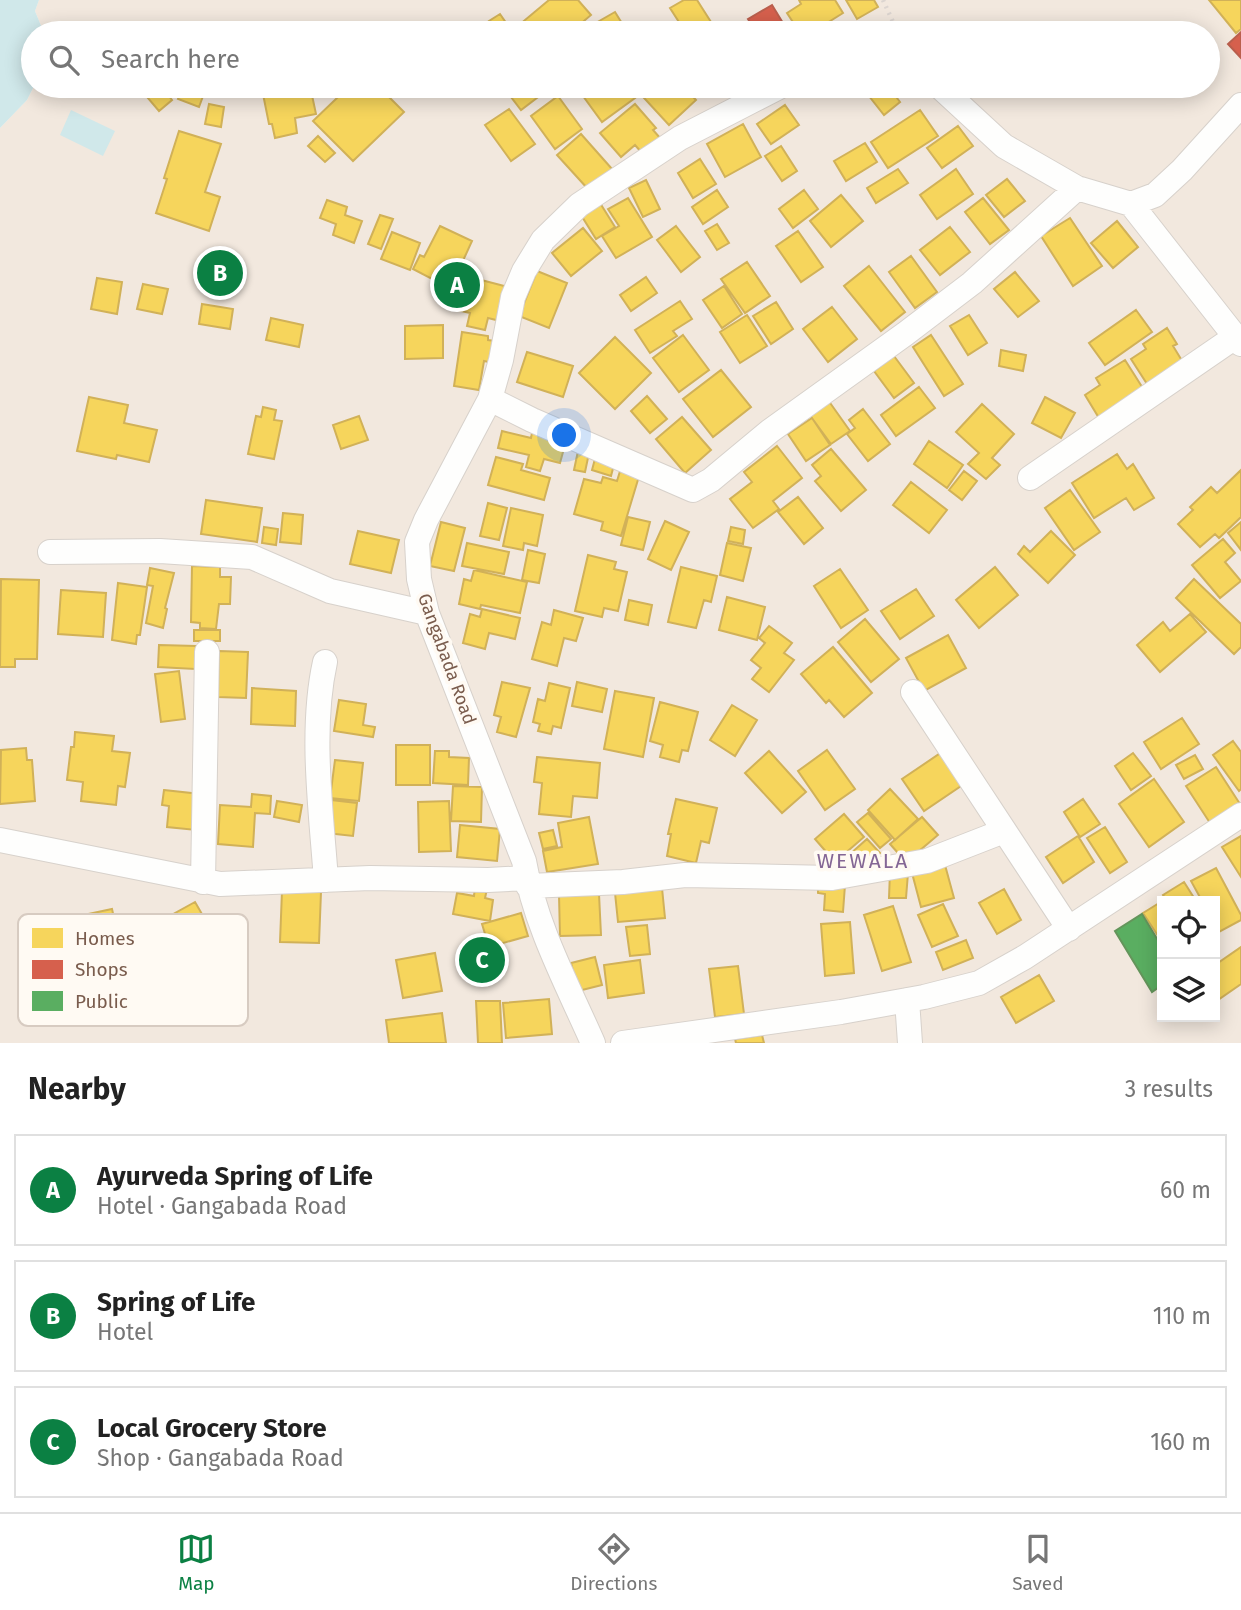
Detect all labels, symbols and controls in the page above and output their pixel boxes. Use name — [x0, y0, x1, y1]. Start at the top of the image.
search box — [21, 21, 1220, 98]
icon: search — [45, 41, 83, 79]
text: Search here — [101, 44, 240, 75]
pin: B — [197, 247, 243, 299]
pin: A — [434, 259, 480, 311]
your location — [547, 418, 581, 452]
street label: Gangabada Road — [413, 591, 481, 727]
district label: WEWALA — [817, 848, 909, 874]
map controls — [1157, 896, 1220, 1022]
button: locate — [1157, 896, 1220, 959]
legend — [18, 914, 248, 1026]
text: Homes — [75, 927, 135, 950]
pin: C — [459, 934, 505, 986]
text: Shops — [75, 958, 128, 981]
button: layers — [1157, 959, 1220, 1022]
text: Public — [75, 990, 128, 1013]
text: Nearby — [28, 1071, 126, 1107]
text: 3 results — [1125, 1075, 1213, 1103]
text: Ayurveda Spring of Life — [97, 1161, 373, 1192]
text: A — [46, 1176, 60, 1204]
text: 60 m — [1160, 1176, 1211, 1204]
text: Hotel · Gangabada Road — [97, 1192, 347, 1220]
text: Spring of Life — [97, 1287, 255, 1318]
text: B — [46, 1302, 60, 1330]
text: 110 m — [1153, 1302, 1211, 1330]
text: Hotel — [97, 1318, 153, 1346]
text: Local Grocery Store — [97, 1413, 327, 1444]
text: C — [46, 1428, 60, 1456]
text: 160 m — [1150, 1428, 1211, 1456]
text: Shop · Gangabada Road — [97, 1444, 344, 1472]
tab: Map — [177, 1530, 215, 1595]
tab: Directions — [570, 1530, 657, 1595]
tab: Saved — [1012, 1530, 1064, 1595]

